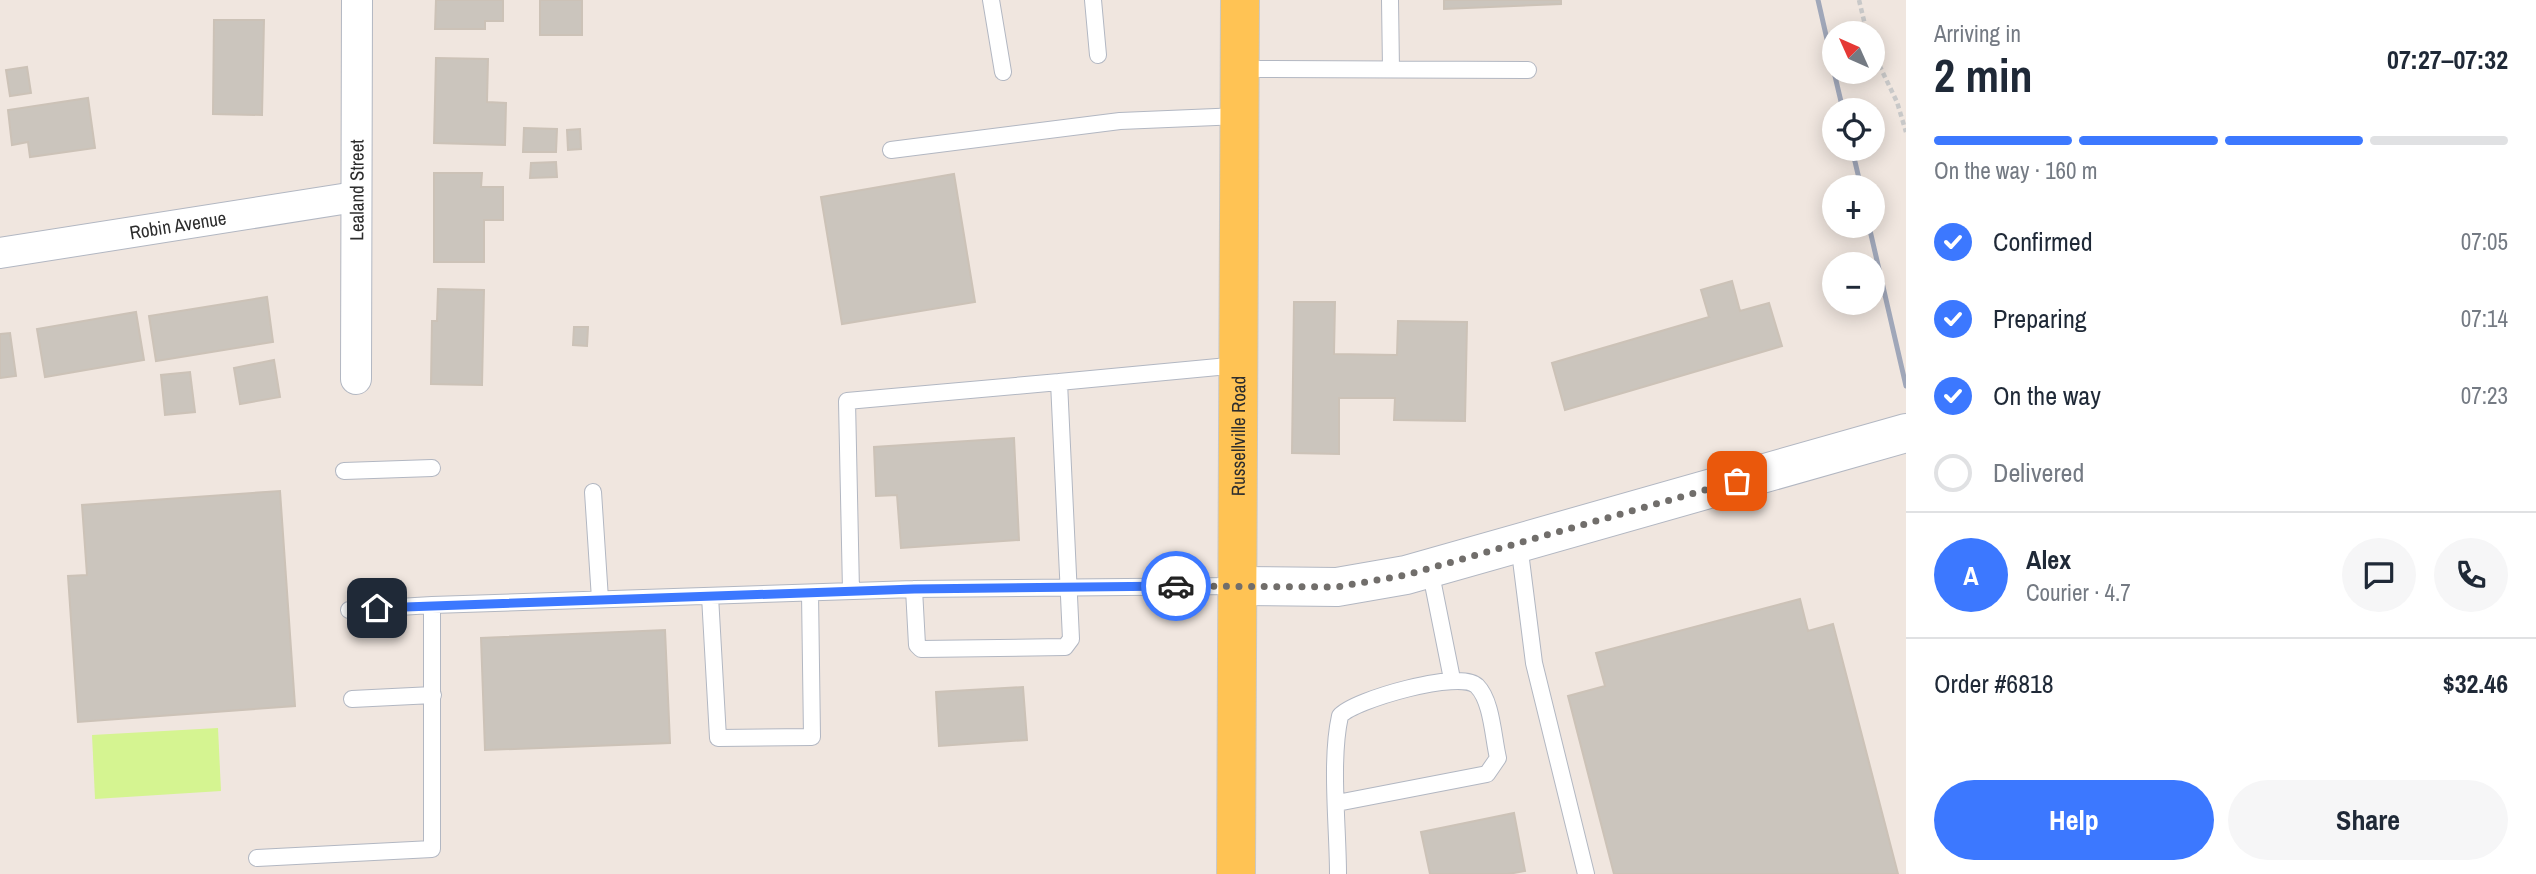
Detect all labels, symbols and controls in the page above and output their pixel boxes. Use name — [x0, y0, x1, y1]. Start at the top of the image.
text: Arriving in — [1934, 18, 2021, 49]
north arrow — [1822, 21, 1885, 84]
map controls — [1822, 21, 1885, 315]
text: 07:27–07:32 — [2387, 42, 2508, 77]
text: 2 min — [1934, 44, 2033, 106]
button: locate — [1822, 98, 1885, 161]
street label: Lealand Street — [343, 139, 370, 241]
text: On the way · 160 m — [1934, 155, 2098, 186]
button: + — [1822, 175, 1885, 238]
street label: Robin Avenue — [128, 204, 228, 245]
icon: check — [1934, 223, 1972, 261]
text: Confirmed — [1993, 224, 2093, 259]
text: 07:05 — [2461, 226, 2508, 257]
button: − — [1822, 252, 1885, 315]
icon: check — [1934, 300, 1972, 338]
text: Preparing — [1993, 301, 2087, 336]
text: 07:14 — [2461, 303, 2508, 334]
street label: Russellville Road — [1225, 376, 1251, 496]
icon: check — [1934, 377, 1972, 415]
text: On the way — [1993, 378, 2101, 413]
text: 07:23 — [2461, 380, 2508, 411]
pin — [1707, 451, 1767, 511]
text: Delivered — [1993, 455, 2084, 490]
icon: bag — [1718, 462, 1756, 500]
button: chat — [2342, 538, 2416, 612]
button: phone — [2434, 538, 2508, 612]
text: Alex — [2026, 542, 2071, 577]
courier — [1141, 551, 1211, 621]
text: A — [1963, 558, 1979, 593]
icon: car — [1157, 567, 1195, 605]
text: Courier · 4.7 — [2026, 577, 2131, 608]
pin — [347, 578, 407, 638]
icon: home — [358, 589, 396, 627]
text: Order #6818 — [1934, 666, 2054, 701]
text: $32.46 — [2443, 666, 2508, 701]
button: Help — [1934, 780, 2214, 860]
button: Share — [2228, 780, 2508, 860]

